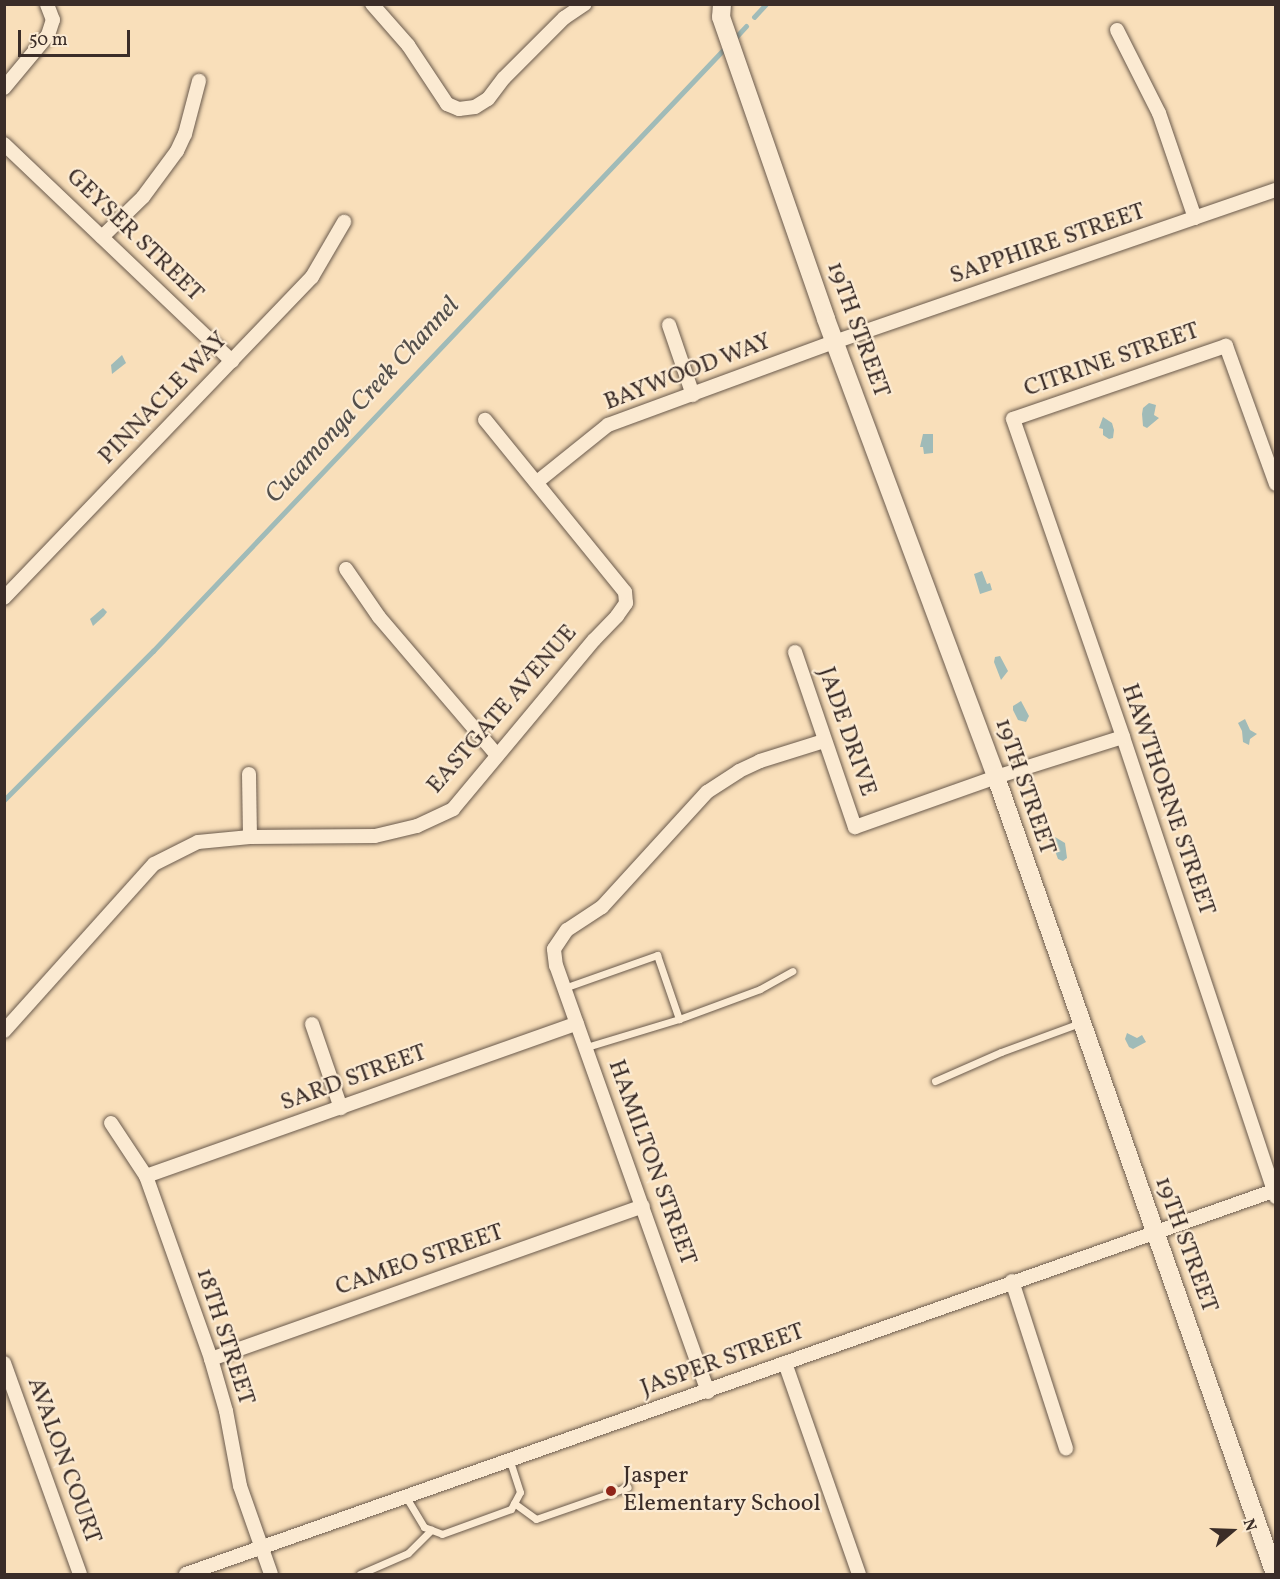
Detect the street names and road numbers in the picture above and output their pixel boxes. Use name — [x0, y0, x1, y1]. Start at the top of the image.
street label: GEYSER STREET — [59, 163, 209, 309]
street label: SAPPHIRE STREET — [947, 198, 1149, 292]
street label: 19TH STREET — [819, 258, 895, 402]
street label: CITRINE STREET — [1021, 318, 1203, 404]
street label: PINNACLE WAY — [93, 326, 235, 472]
street label: BAYWOOD WAY — [600, 328, 776, 418]
street label: EASTGATE AVENUE — [422, 620, 584, 800]
street label: JADE DRIVE — [810, 664, 882, 800]
street label: HAWTHORNE STREET — [1114, 680, 1220, 920]
street label: 19TH STREET — [987, 715, 1061, 859]
street label: SARD STREET — [277, 1039, 431, 1119]
street label: HAMILTON STREET — [600, 1056, 702, 1270]
street label: 19TH STREET — [1147, 1173, 1223, 1317]
street label: CAMEO STREET — [332, 1219, 508, 1303]
street label: 18TH STREET — [188, 1265, 260, 1409]
street label: JASPER STREET — [637, 1318, 809, 1404]
street label: AVALON COURT — [20, 1374, 106, 1548]

